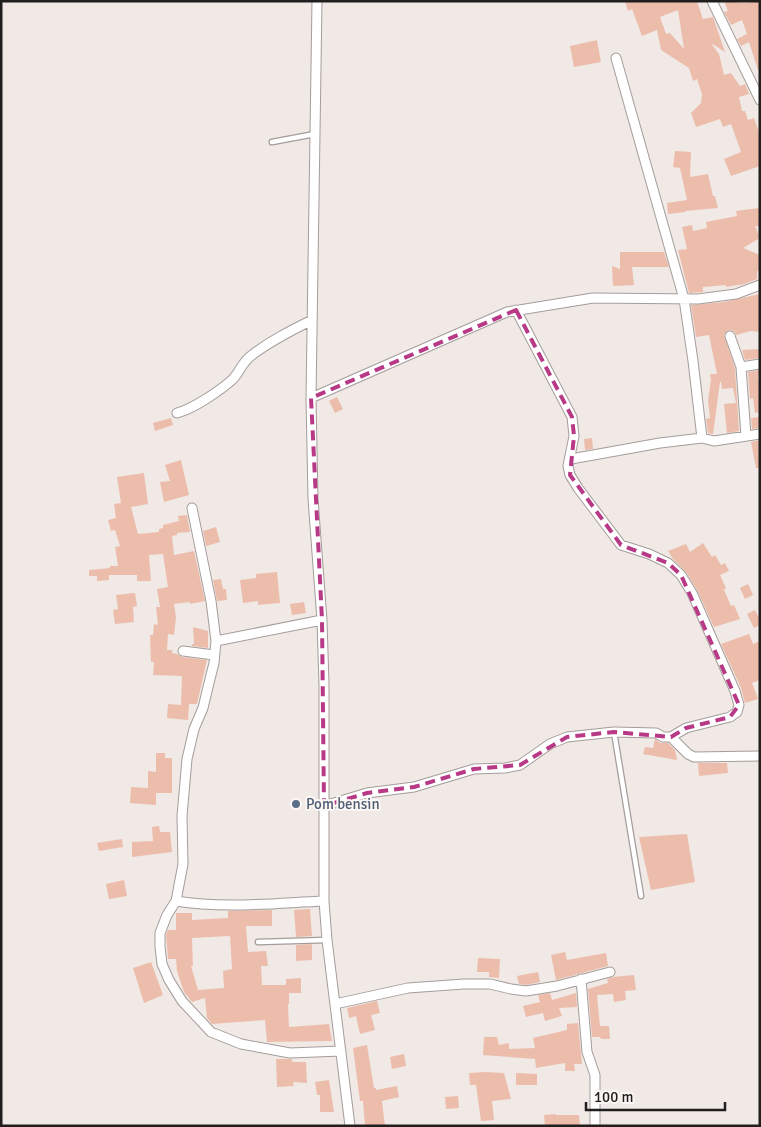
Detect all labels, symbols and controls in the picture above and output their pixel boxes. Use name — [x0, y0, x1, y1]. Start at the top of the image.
place label: Pom bensin — [306, 795, 380, 813]
marker: Pom bensin — [290, 798, 302, 810]
scale bar — [586, 1080, 725, 1112]
text: 100 m — [594, 1088, 634, 1106]

